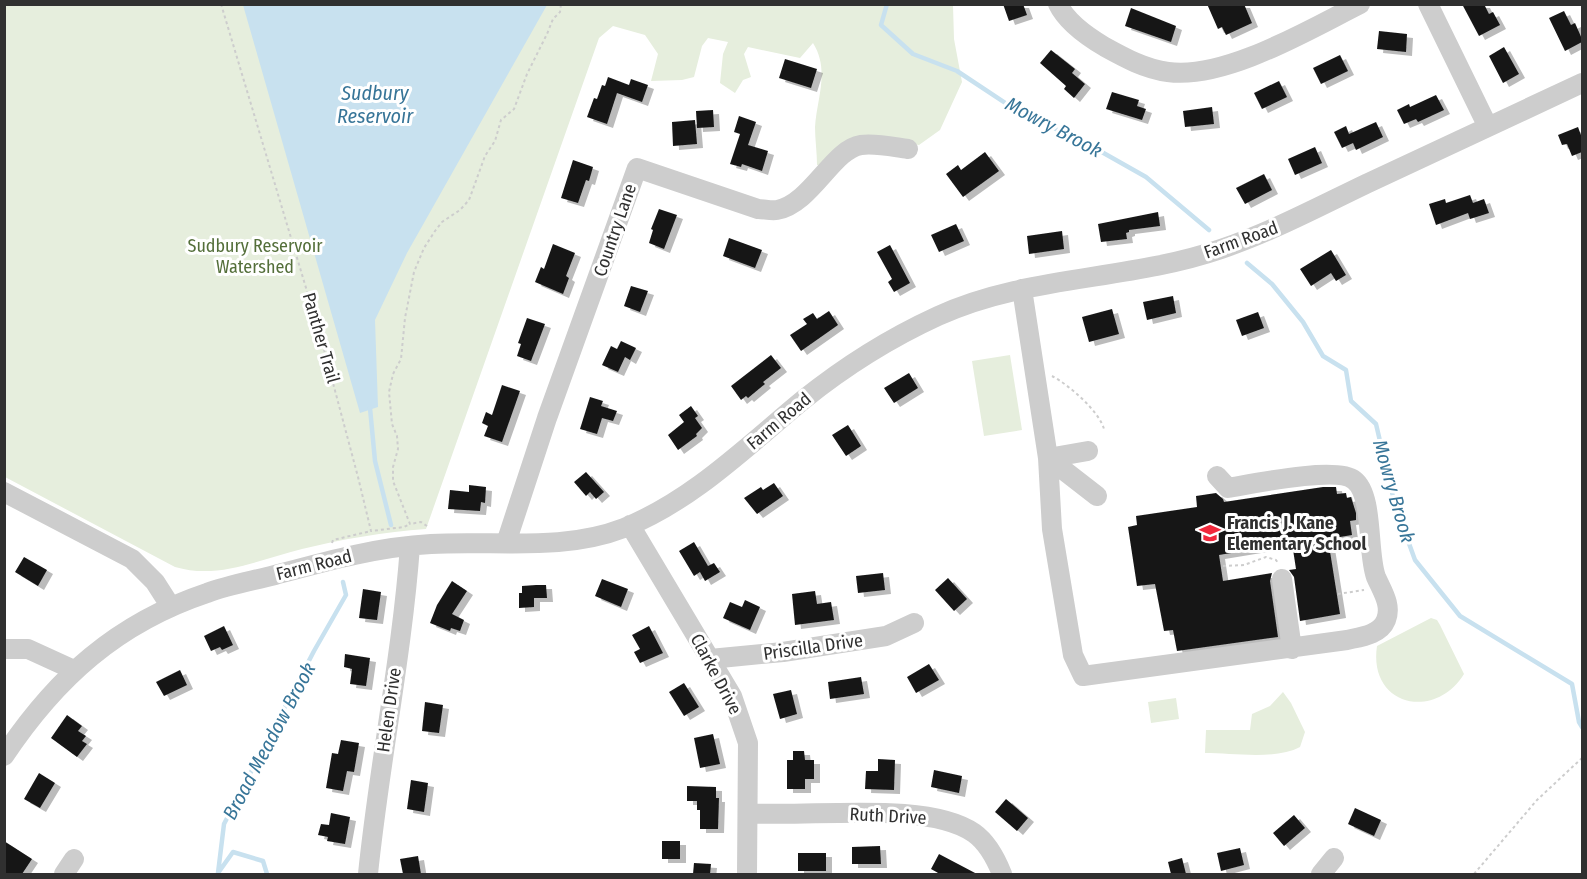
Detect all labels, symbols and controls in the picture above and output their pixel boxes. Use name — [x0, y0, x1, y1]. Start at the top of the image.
water label: Sudbury Reservoir — [337, 81, 414, 128]
water label: Mowry Brook — [1001, 91, 1107, 163]
street label: Country Lane — [589, 181, 641, 279]
street label: Farm Road — [1201, 216, 1281, 264]
park label: Sudbury Reservoir Watershed — [187, 235, 323, 278]
street label: Panther Trail — [298, 290, 344, 386]
street label: Farm Road — [742, 388, 816, 454]
water label: Mowry Brook — [1368, 437, 1420, 545]
place label: Francis J. Kane Elementary School — [1227, 512, 1366, 555]
school or university icon: Francis J. Kane Elementary School — [1198, 521, 1222, 545]
street label: Farm Road — [274, 545, 354, 585]
street label: Priscilla Drive — [762, 629, 864, 665]
street label: Clarke Drive — [686, 630, 746, 718]
water label: Broad Meadow Brook — [218, 658, 321, 824]
street label: Helen Drive — [372, 666, 406, 754]
street label: Ruth Drive — [849, 803, 927, 829]

